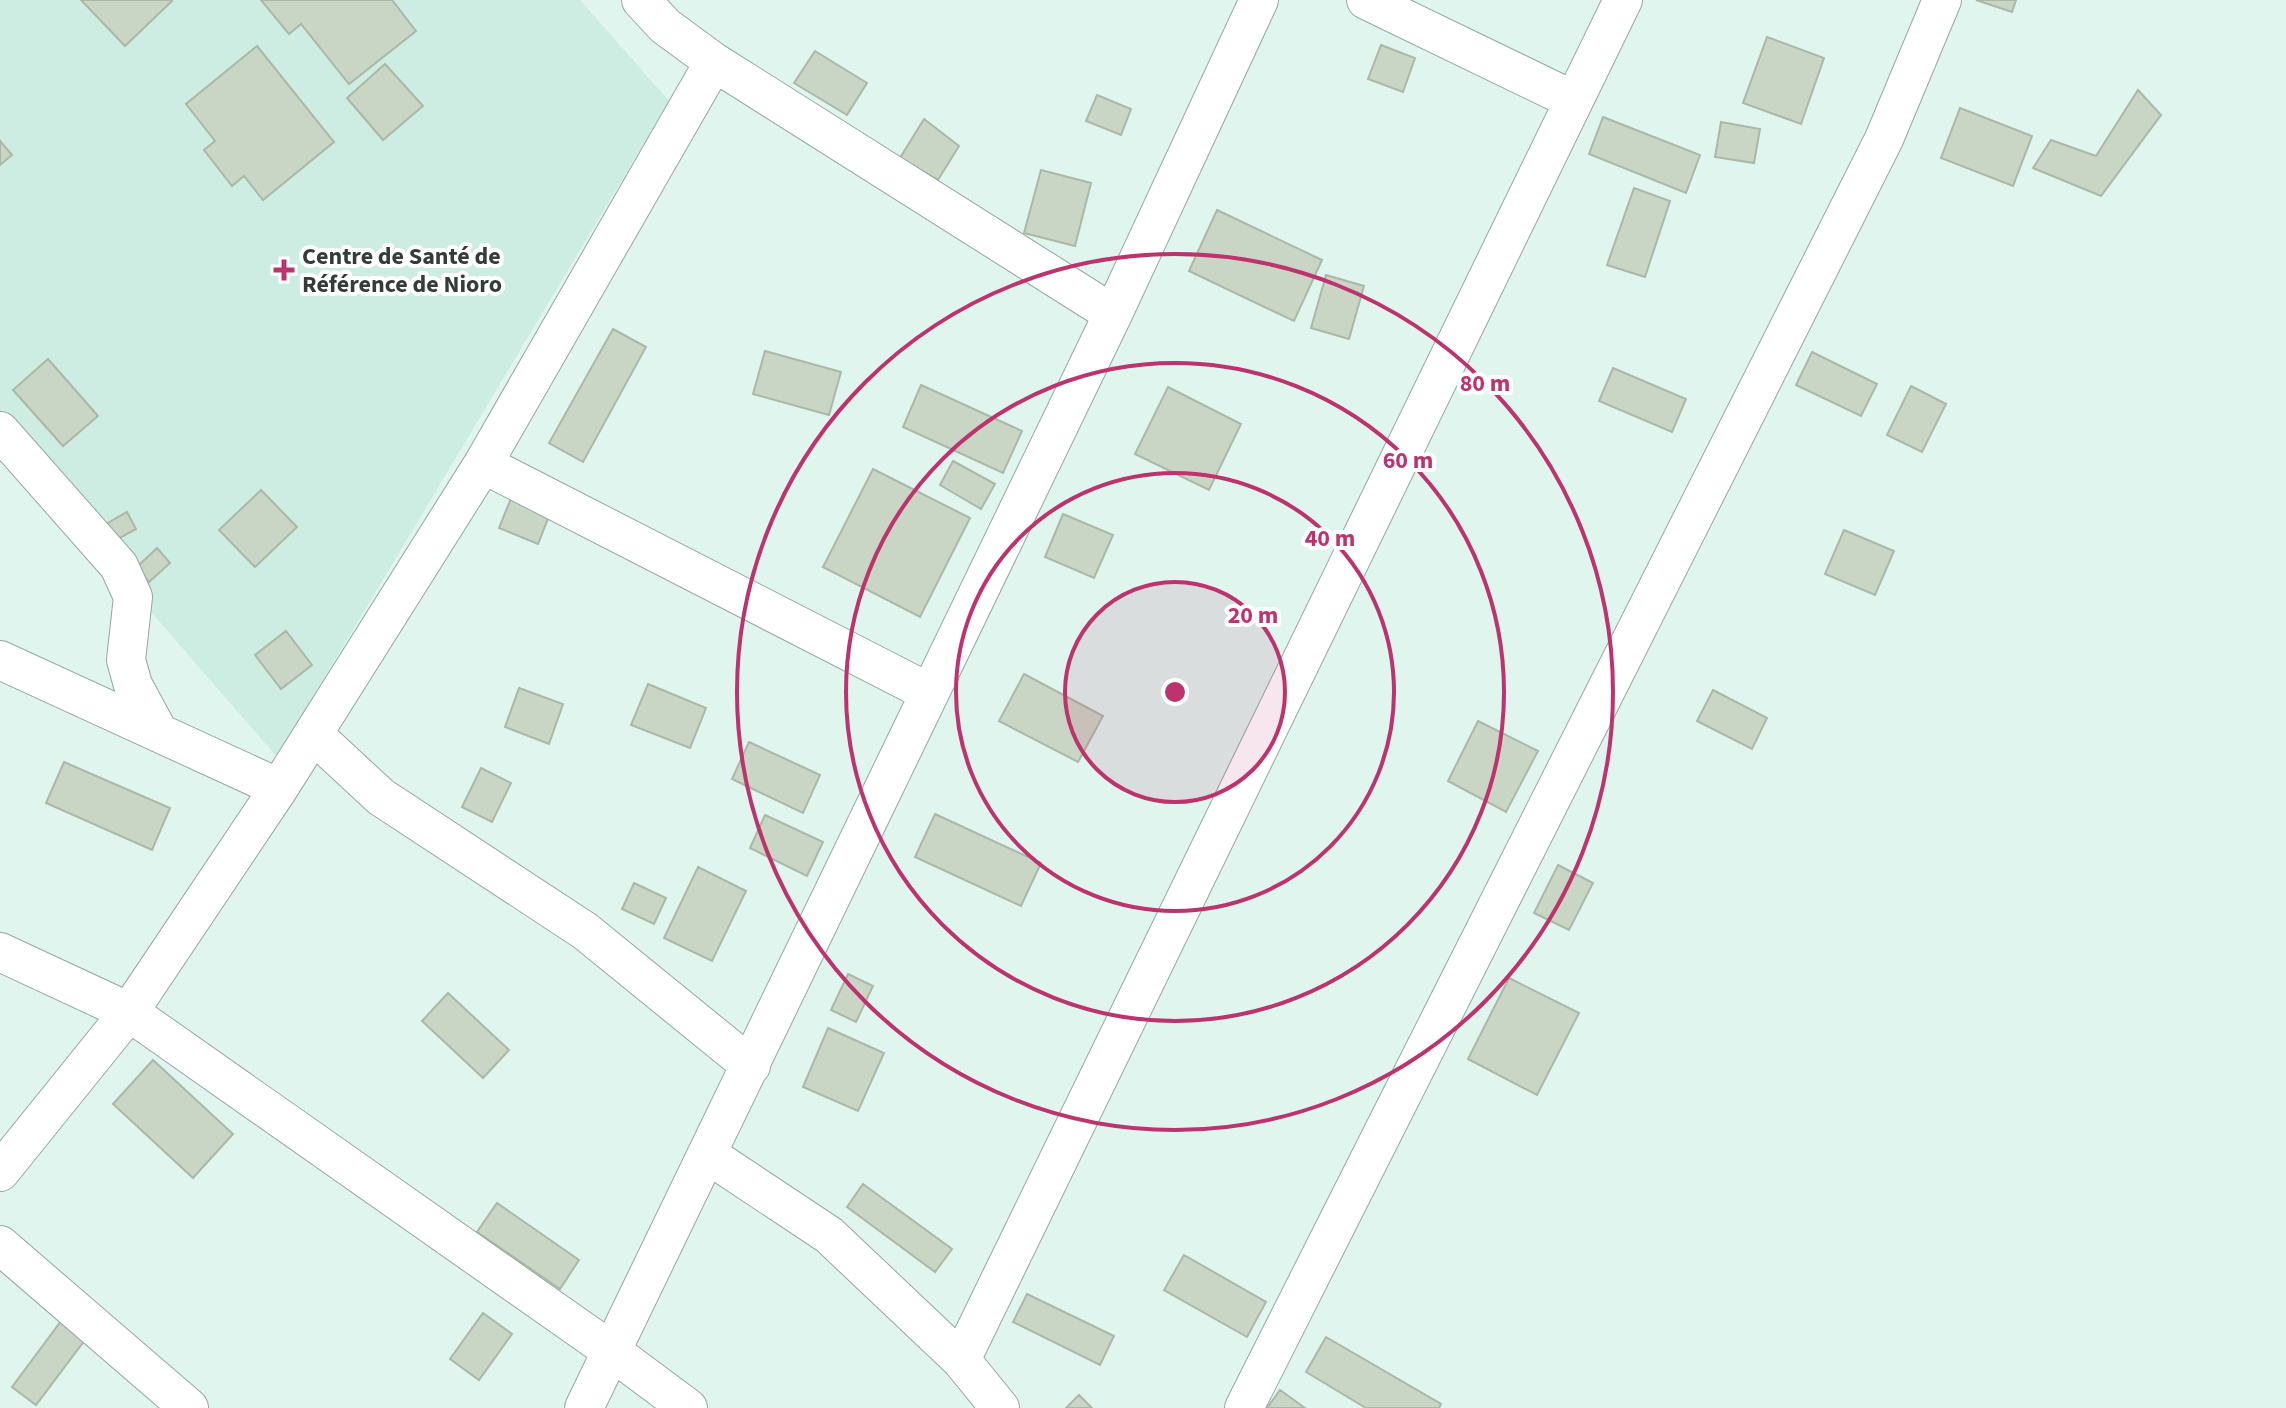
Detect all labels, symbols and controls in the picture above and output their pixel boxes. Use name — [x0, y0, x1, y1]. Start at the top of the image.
place label: Centre de Santé de Référence de Nioro — [302, 239, 502, 302]
marker: Centre de Santé de Référence de Nioro — [273, 259, 295, 281]
text: 80 m — [1460, 366, 1510, 401]
text: 60 m — [1383, 443, 1433, 478]
text: 40 m — [1305, 521, 1355, 556]
text: 20 m — [1228, 598, 1278, 633]
centre of rings — [1161, 678, 1189, 706]

